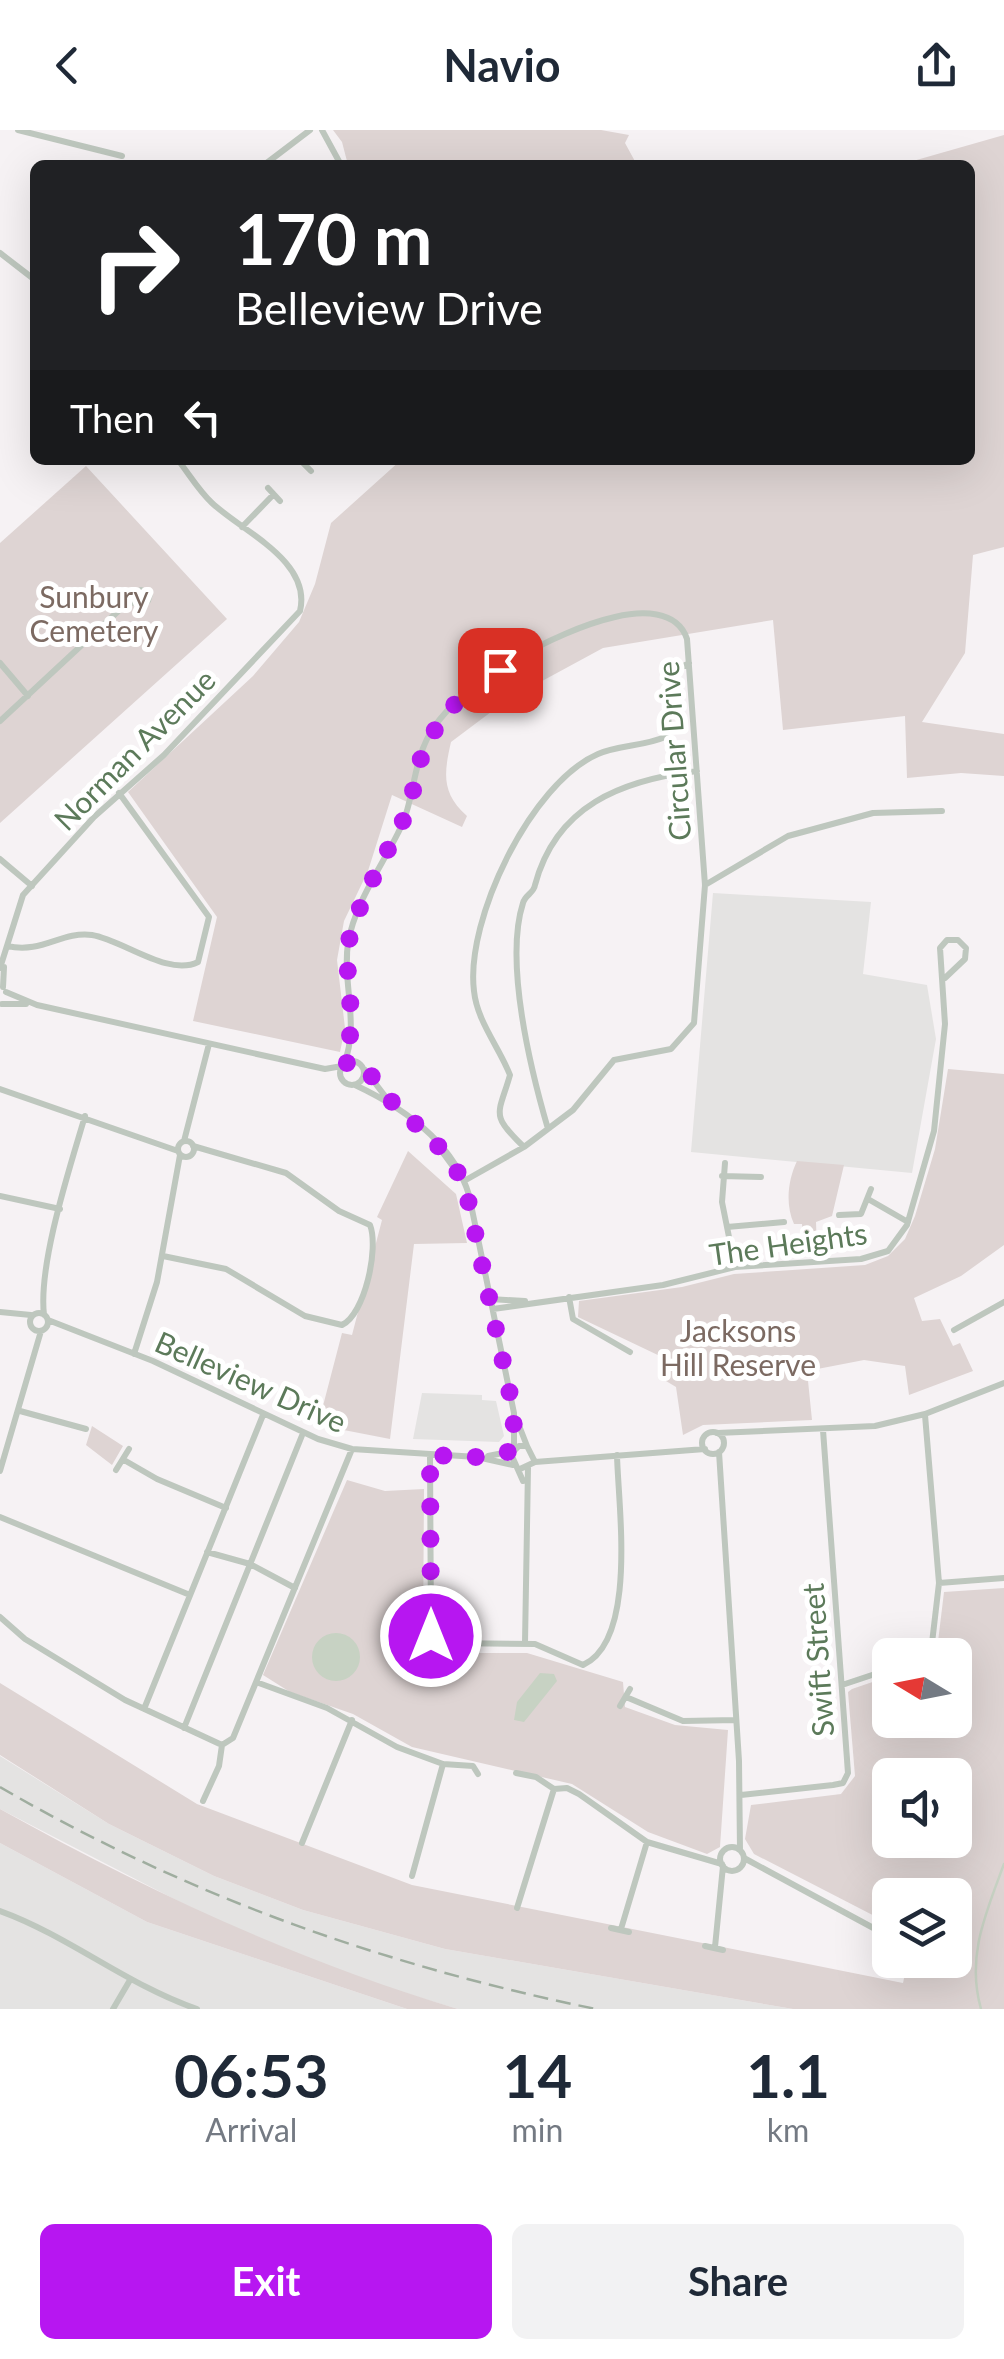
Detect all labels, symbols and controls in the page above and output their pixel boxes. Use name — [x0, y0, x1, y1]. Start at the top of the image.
icon: back — [40, 38, 95, 93]
text: Navio — [443, 38, 561, 92]
icon: share — [909, 38, 964, 93]
text: 170 m — [235, 196, 432, 280]
icon: right — [70, 200, 200, 330]
text: Belleview Drive — [235, 281, 543, 335]
icon: left — [175, 390, 230, 445]
text: Then — [70, 395, 155, 441]
park label: Sunbury Cemetery — [30, 578, 159, 648]
pin — [458, 628, 543, 713]
icon: arrive — [473, 643, 528, 698]
street label: Circular Drive — [649, 660, 697, 842]
street label: Norman Avenue — [46, 661, 222, 837]
street label: The Heights — [707, 1214, 869, 1272]
park label: Jacksons Hill Reserve — [660, 1312, 816, 1382]
street label: Belleview Drive — [150, 1323, 352, 1439]
street label: Swift Street — [794, 1582, 840, 1738]
position arrow — [379, 1584, 483, 1688]
north arrow — [872, 1638, 972, 1738]
map controls — [872, 1638, 972, 1978]
button: sound — [872, 1758, 972, 1858]
button: layers — [872, 1878, 972, 1978]
text: 06:53 — [174, 2039, 329, 2111]
text: 14 — [503, 2039, 572, 2111]
text: 1.1 — [746, 2039, 830, 2111]
text: Arrival — [205, 2110, 297, 2149]
text: min — [511, 2110, 563, 2149]
text: km — [767, 2110, 809, 2149]
button: Exit — [40, 2224, 492, 2339]
button: Share — [512, 2224, 964, 2339]

